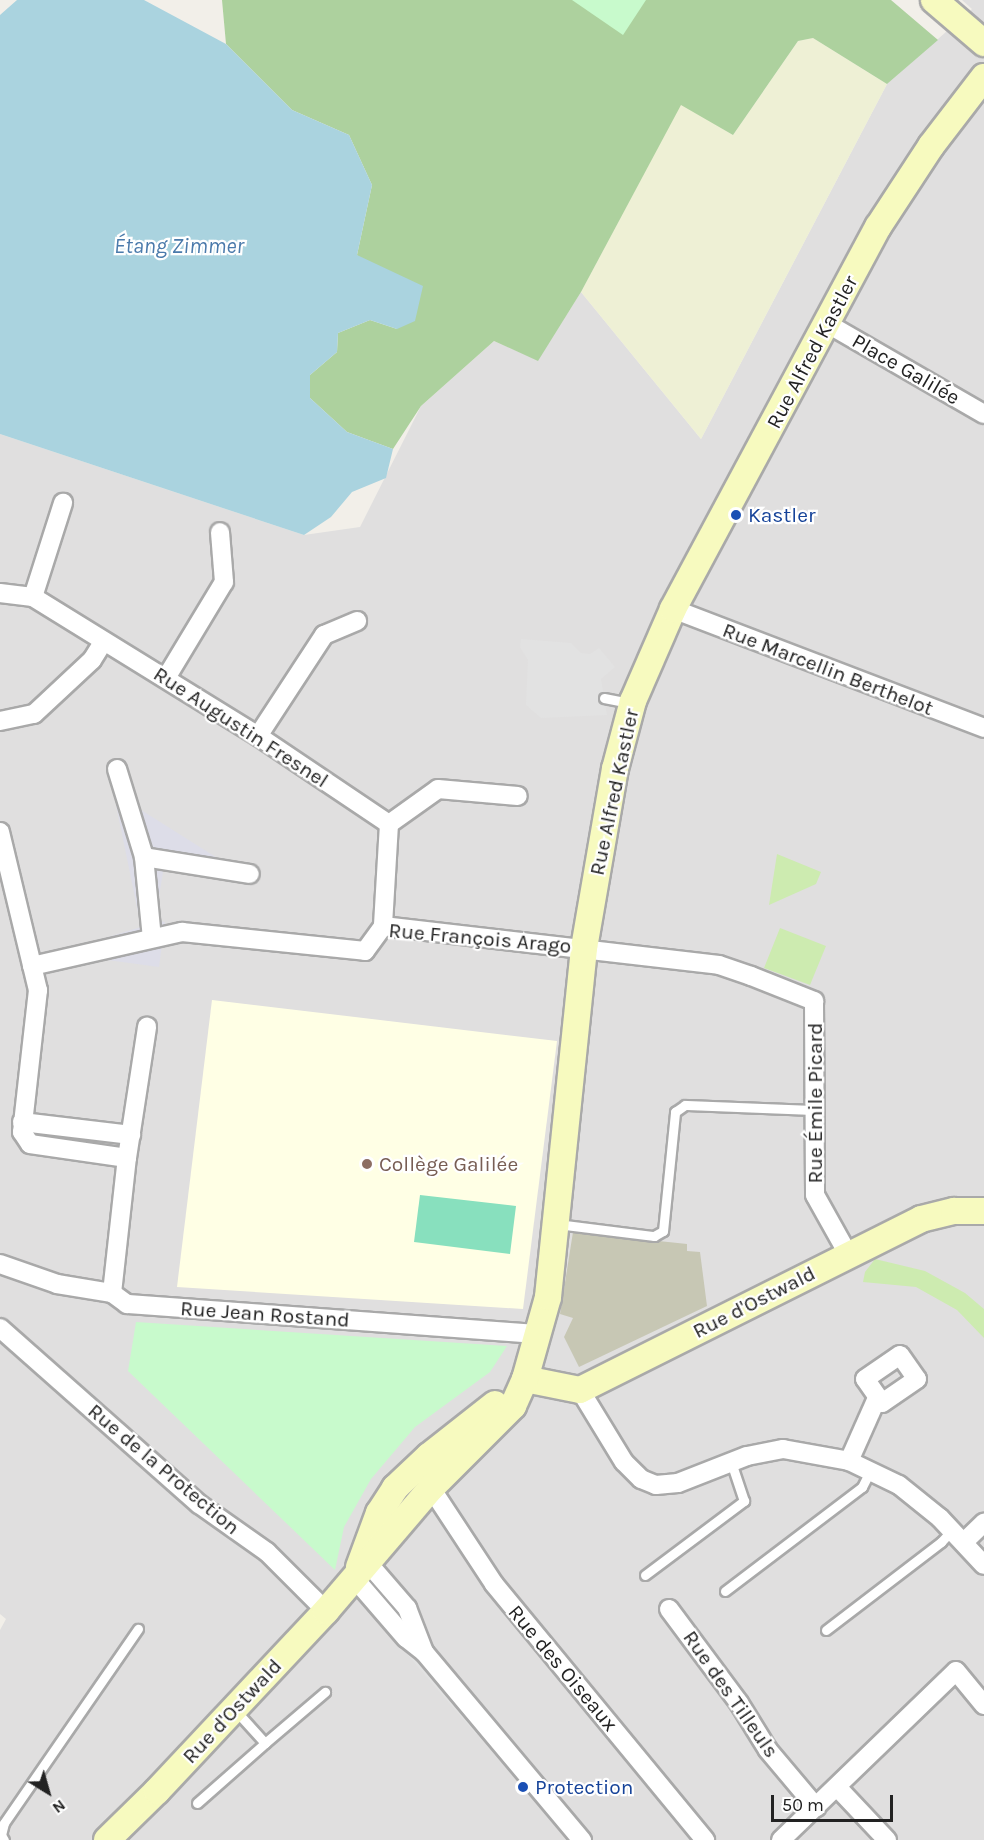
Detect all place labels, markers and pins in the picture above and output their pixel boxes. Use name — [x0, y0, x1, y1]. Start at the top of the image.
place label: Kastler — [748, 502, 816, 528]
marker: Kastler — [729, 508, 743, 522]
place label: Collège Galilée — [379, 1151, 518, 1177]
marker: Collège Galilée — [360, 1157, 374, 1171]
place label: Protection — [535, 1774, 634, 1800]
marker: Protection — [516, 1780, 530, 1794]

